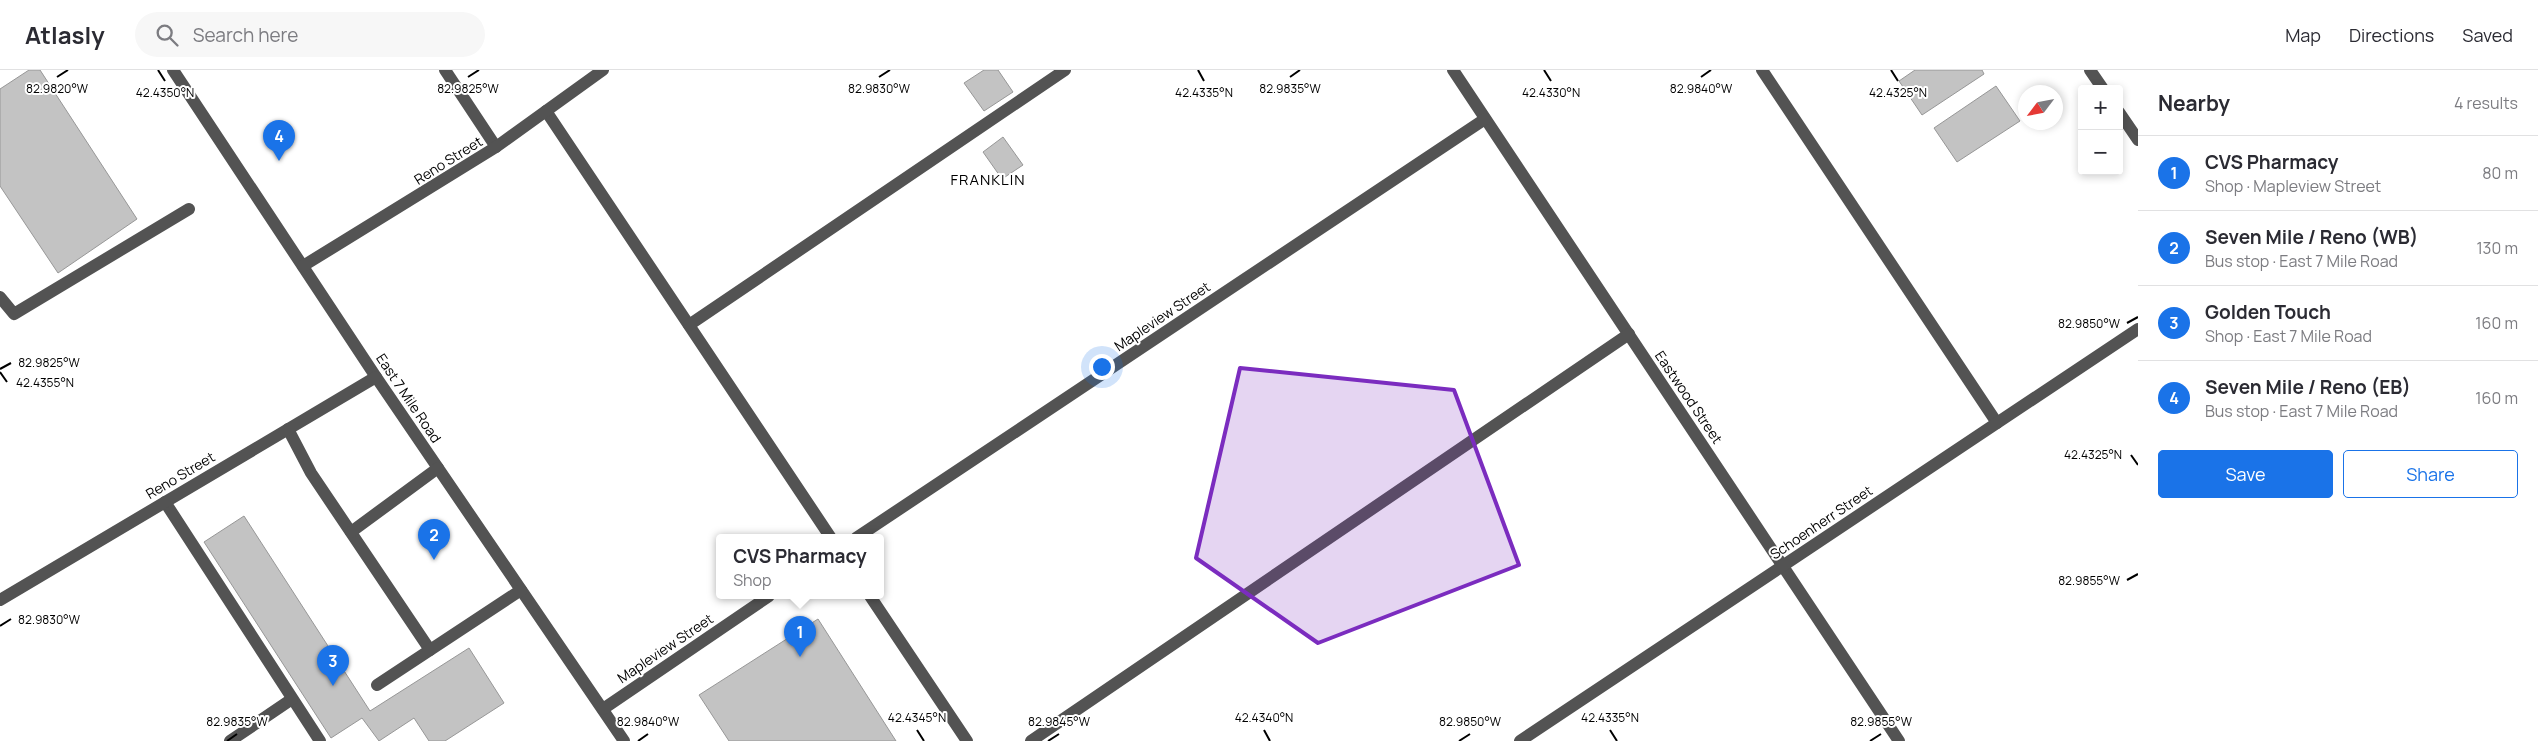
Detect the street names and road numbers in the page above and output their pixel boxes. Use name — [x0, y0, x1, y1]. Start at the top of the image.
street label: Reno Street — [410, 131, 486, 189]
street label: Mapleview Street — [1110, 277, 1214, 355]
street label: Eastwood Street — [1651, 347, 1727, 447]
street label: East 7 Mile Road — [372, 350, 446, 446]
street label: Reno Street — [142, 447, 218, 503]
street label: Schoenherr Street — [1766, 480, 1876, 563]
street label: Mapleview Street — [613, 609, 717, 687]

